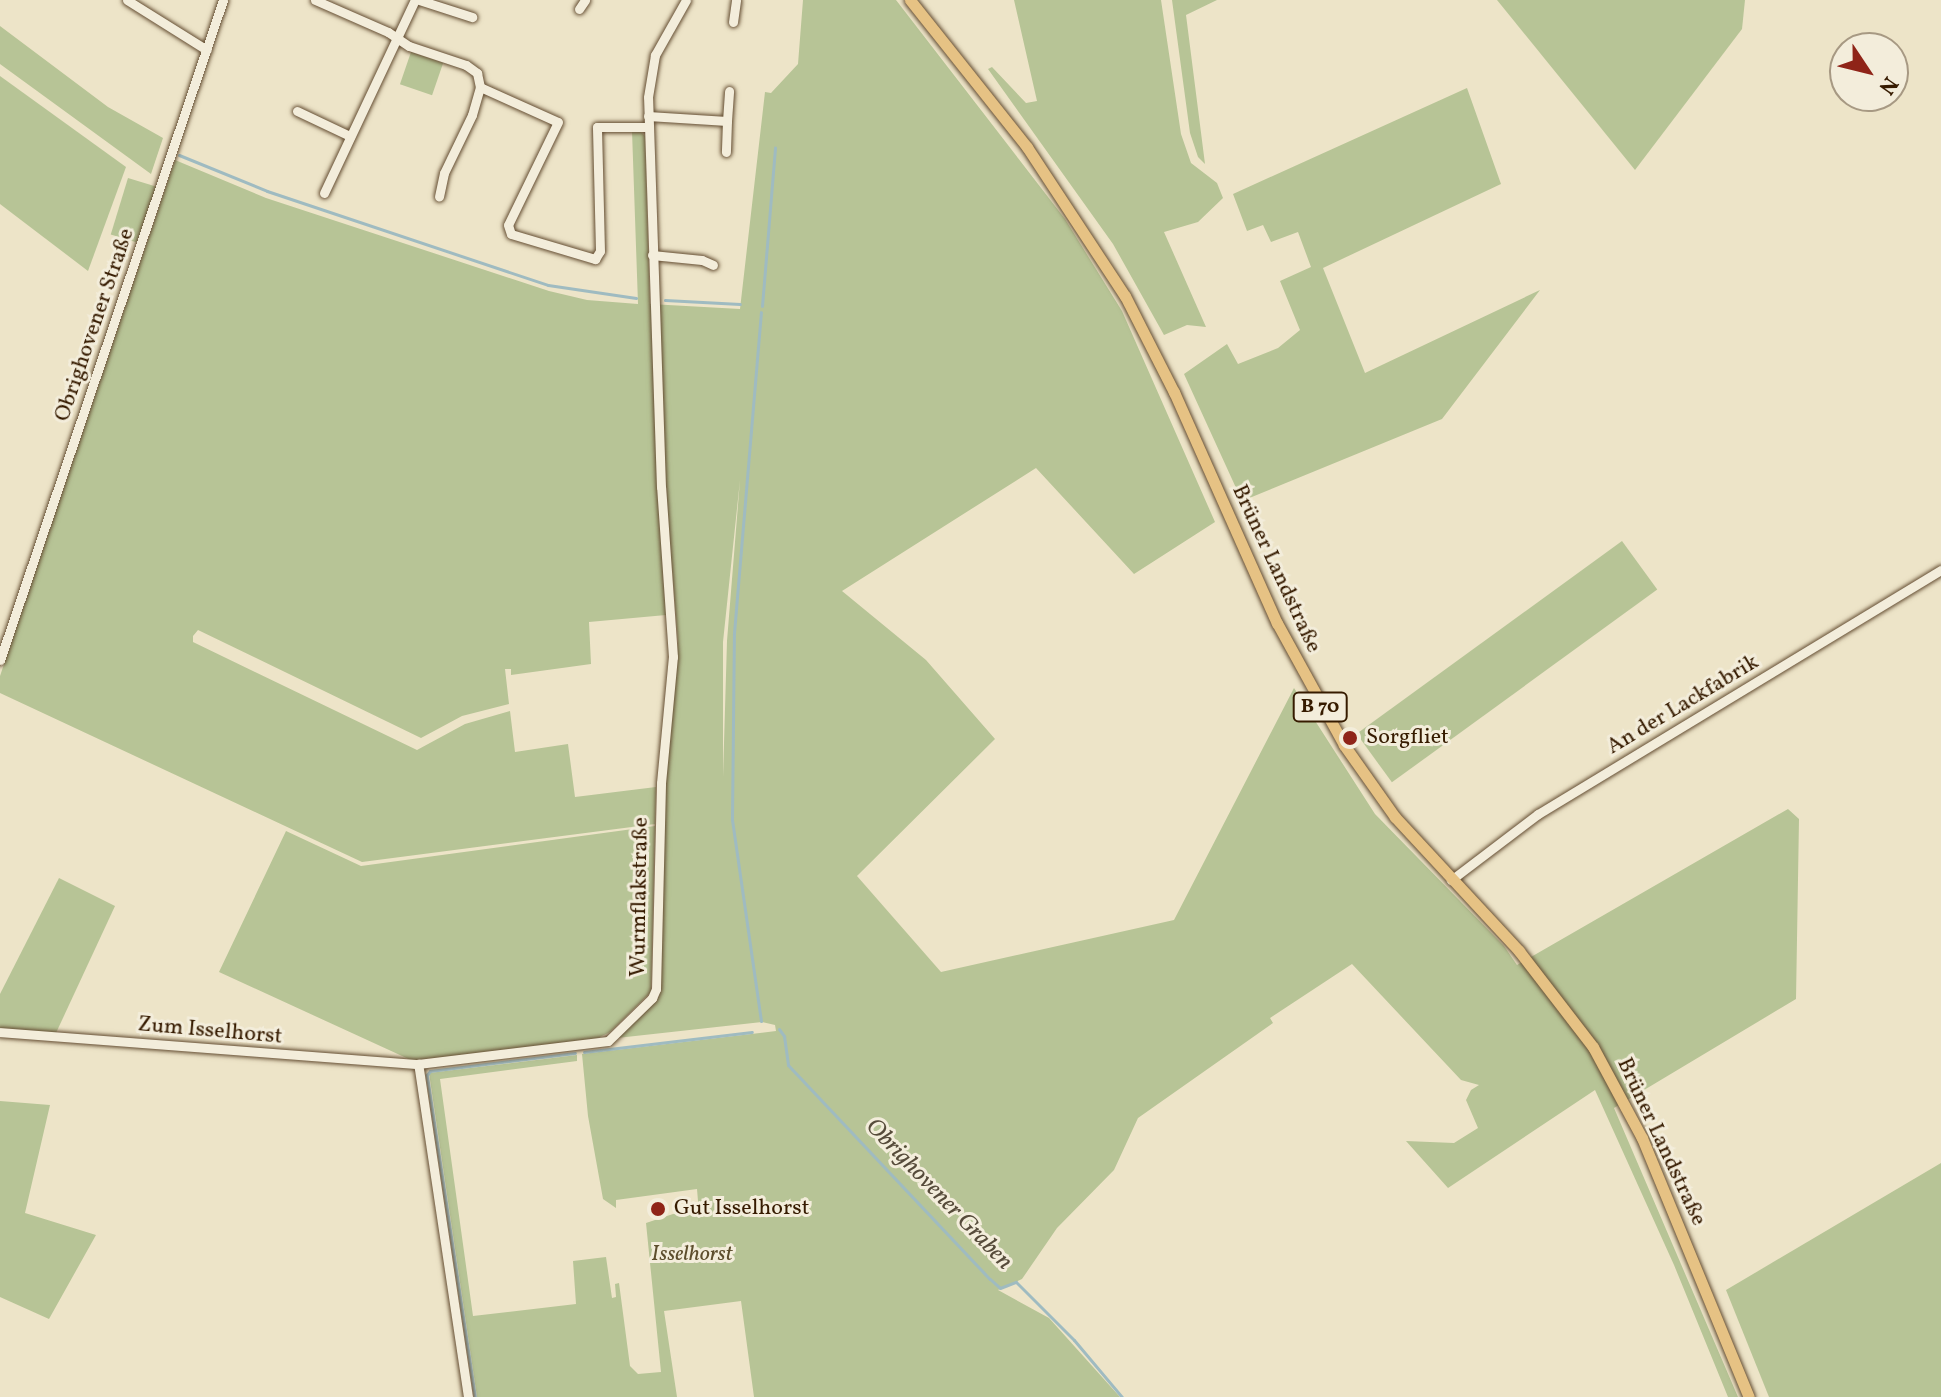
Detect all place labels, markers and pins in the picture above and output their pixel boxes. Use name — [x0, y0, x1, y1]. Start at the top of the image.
place label: Sorgfliet — [1366, 725, 1449, 751]
marker: Sorgfliet — [1341, 729, 1359, 747]
place label: Gut Isselhorst — [674, 1196, 809, 1222]
marker: Gut Isselhorst — [649, 1200, 667, 1218]

